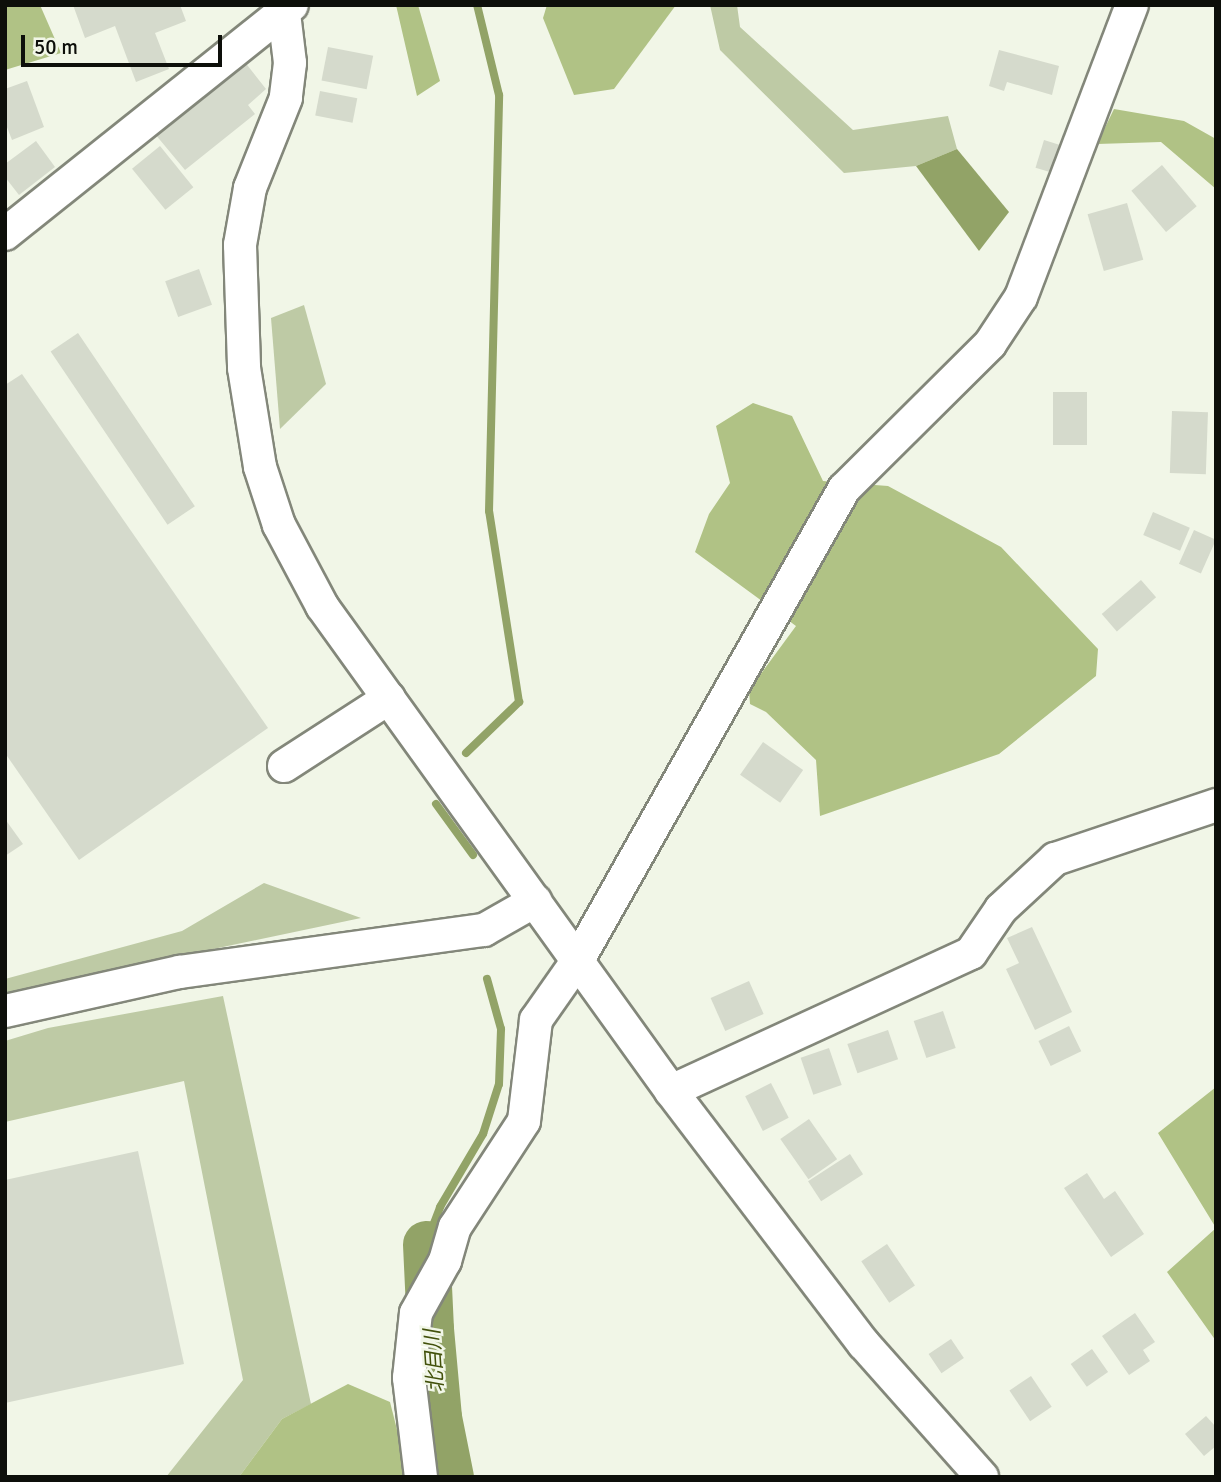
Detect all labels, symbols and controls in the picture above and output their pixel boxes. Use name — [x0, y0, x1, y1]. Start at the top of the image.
scale bar — [24, 21, 226, 65]
text: 50 m — [34, 34, 78, 60]
water label: 北目川 — [419, 1329, 449, 1393]

